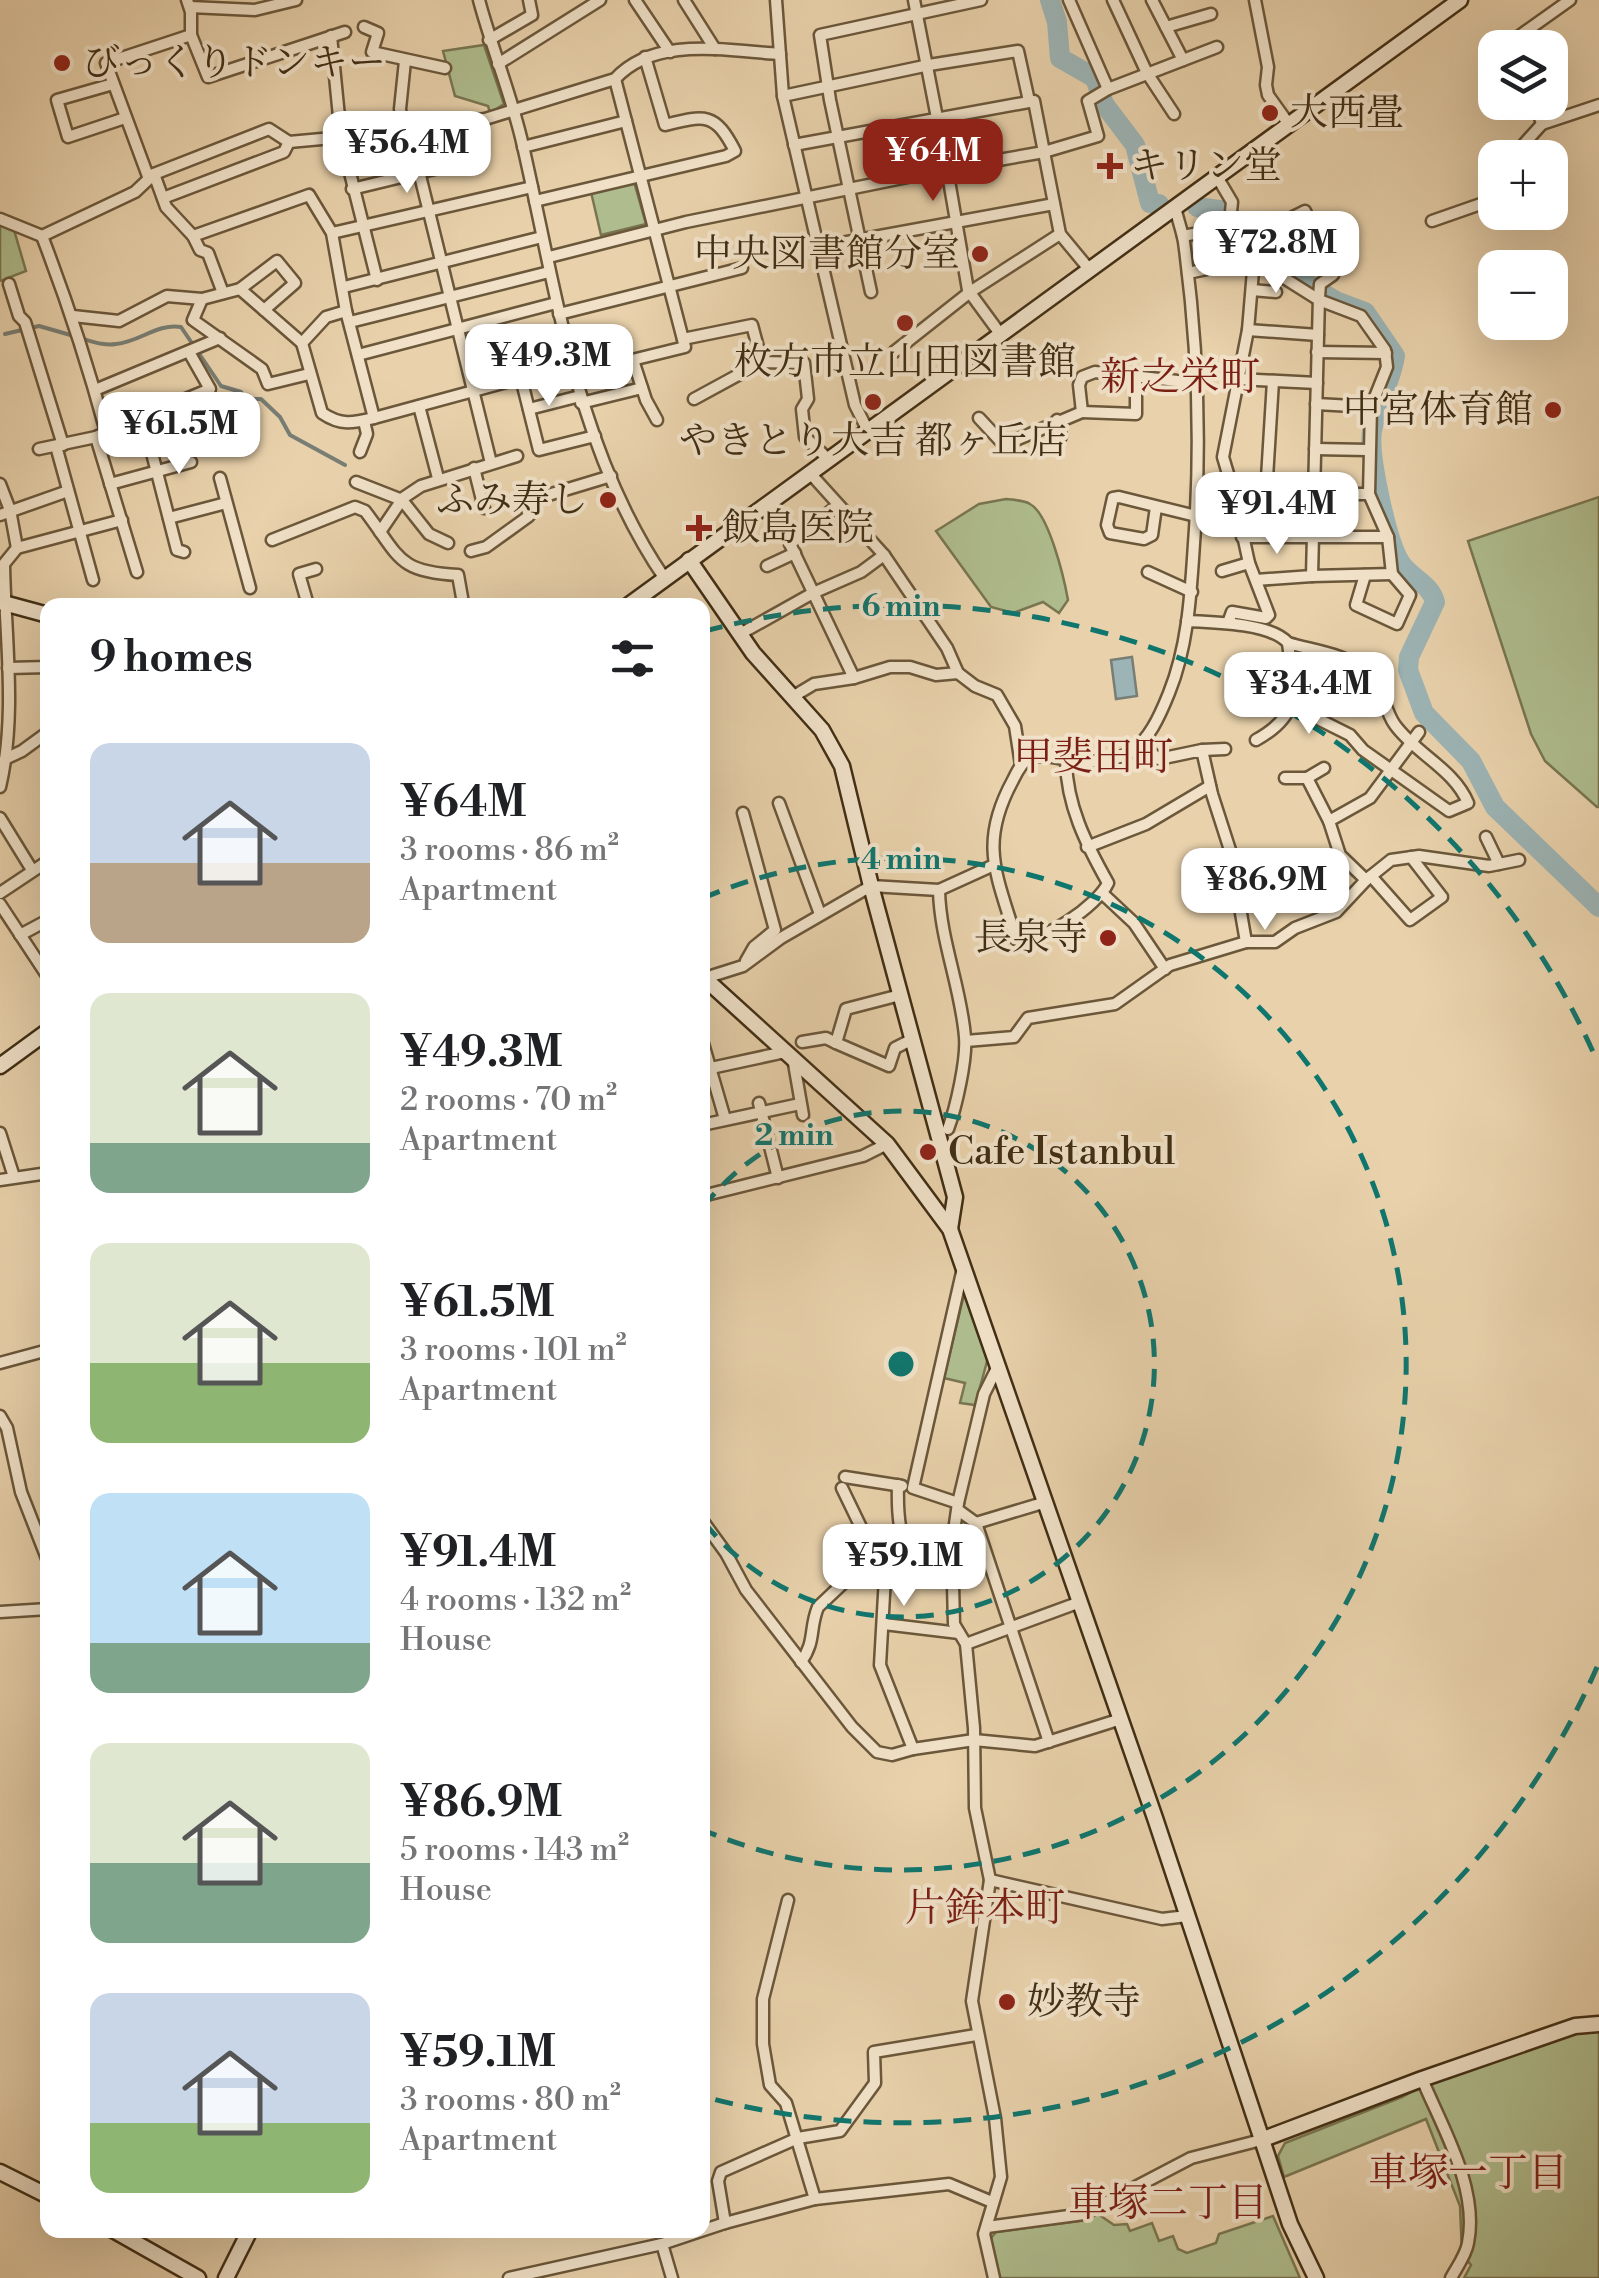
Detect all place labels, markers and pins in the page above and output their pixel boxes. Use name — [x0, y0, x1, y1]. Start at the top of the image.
place label: びっくりドンキー — [82, 40, 386, 87]
marker: びっくりドンキー — [51, 52, 73, 74]
place label: 大西畳 — [1290, 90, 1404, 137]
marker: 大西畳 — [1259, 102, 1281, 124]
pin: ¥56.4M — [326, 111, 488, 196]
pin: ¥64M — [874, 119, 992, 204]
place label: キリン堂 — [1130, 143, 1282, 190]
marker: キリン堂 — [1099, 155, 1121, 177]
pin: ¥72.8M — [1195, 211, 1357, 296]
place label: 中央図書館分室 — [694, 231, 960, 278]
marker: 中央図書館分室 — [969, 243, 991, 265]
marker: 枚方市立山田図書館 — [894, 312, 916, 334]
pin: ¥49.3M — [468, 324, 630, 409]
place label: 枚方市立山田図書館 — [734, 339, 1076, 386]
place label: 中宮体育館 — [1343, 387, 1533, 434]
marker: やきとり大吉 都ヶ丘店 — [862, 391, 884, 413]
pin: ¥61.5M — [98, 392, 260, 477]
marker: 中宮体育館 — [1542, 399, 1564, 421]
place label: やきとり大吉 都ヶ丘店 — [679, 418, 1067, 465]
pin: ¥91.4M — [1196, 472, 1358, 557]
place label: ふみ寿し — [436, 477, 588, 524]
marker: ふみ寿し — [597, 489, 619, 511]
place label: 飯島医院 — [722, 505, 874, 552]
marker: 飯島医院 — [686, 515, 712, 541]
pin: ¥34.4M — [1228, 652, 1390, 737]
pin: ¥86.9M — [1184, 848, 1346, 933]
place label: 長泉寺 — [974, 915, 1088, 962]
marker: 長泉寺 — [1097, 927, 1119, 949]
place label: Cafe Istanbul — [948, 1129, 1175, 1176]
marker: Cafe Istanbul — [917, 1141, 939, 1163]
centre of rings — [883, 1346, 919, 1382]
pin: ¥59.1M — [823, 1524, 985, 1609]
place label: 妙教寺 — [1027, 1979, 1141, 2026]
marker: 妙教寺 — [996, 1991, 1018, 2013]

